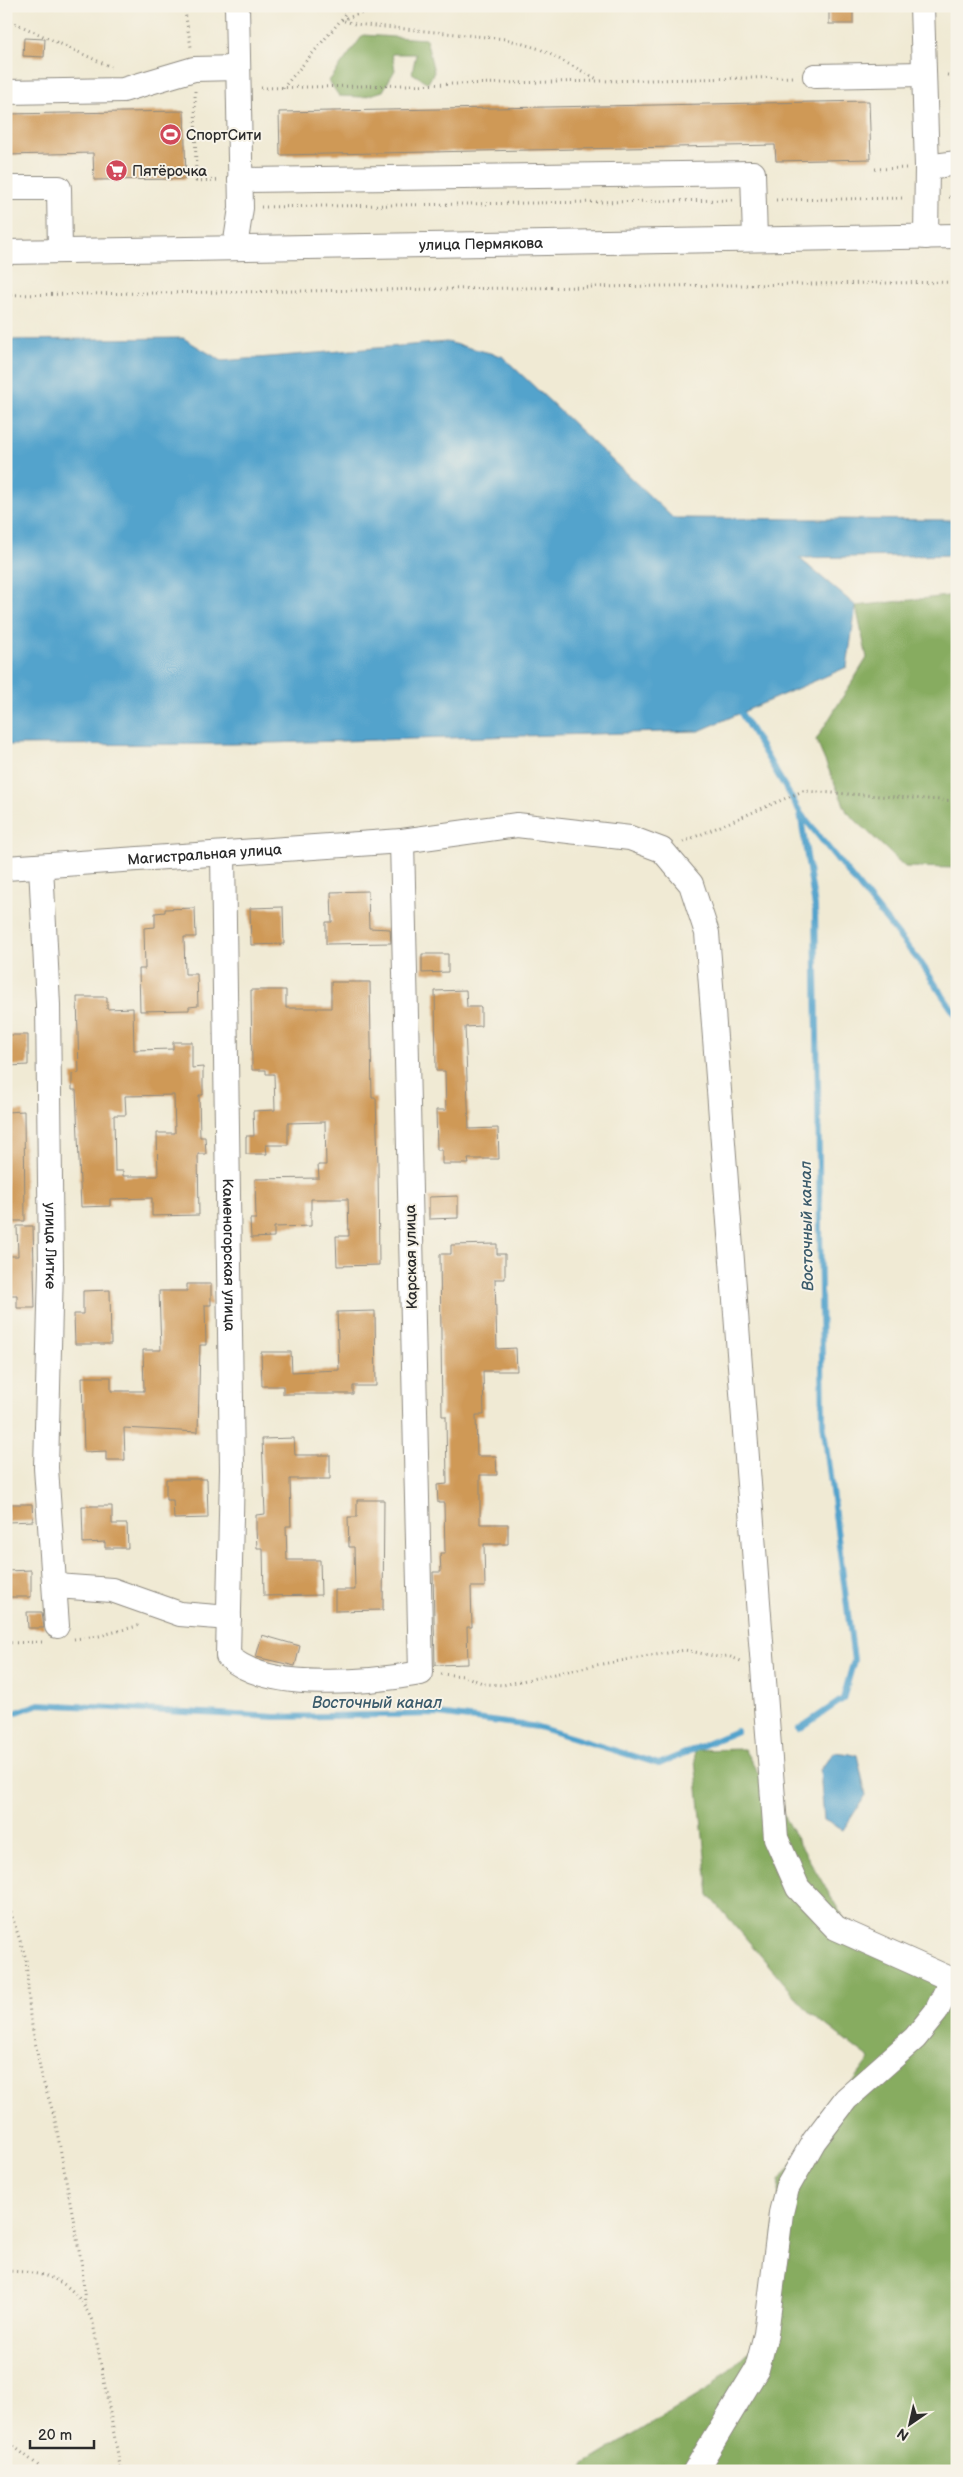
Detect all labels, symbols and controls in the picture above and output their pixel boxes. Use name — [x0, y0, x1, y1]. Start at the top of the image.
sports icon: СпортСити — [158, 123, 182, 147]
place label: СпортСити — [186, 126, 262, 145]
supermarket icon: Пятёрочка — [104, 159, 128, 183]
place label: Пятёрочка — [132, 162, 207, 181]
street label: улица Пермякова — [419, 234, 543, 255]
street label: Магистральная улица — [127, 840, 282, 870]
water label: Восточный канал — [797, 1161, 818, 1291]
street label: Каменогорская улица — [218, 1178, 239, 1332]
street label: улица Литке — [40, 1202, 60, 1289]
street label: Карская улица — [401, 1204, 422, 1310]
water label: Восточный канал — [312, 1694, 442, 1713]
north arrow — [886, 2400, 936, 2450]
scale bar — [30, 2417, 94, 2449]
text: N — [894, 2424, 912, 2444]
text: 20 m — [38, 2426, 72, 2445]

